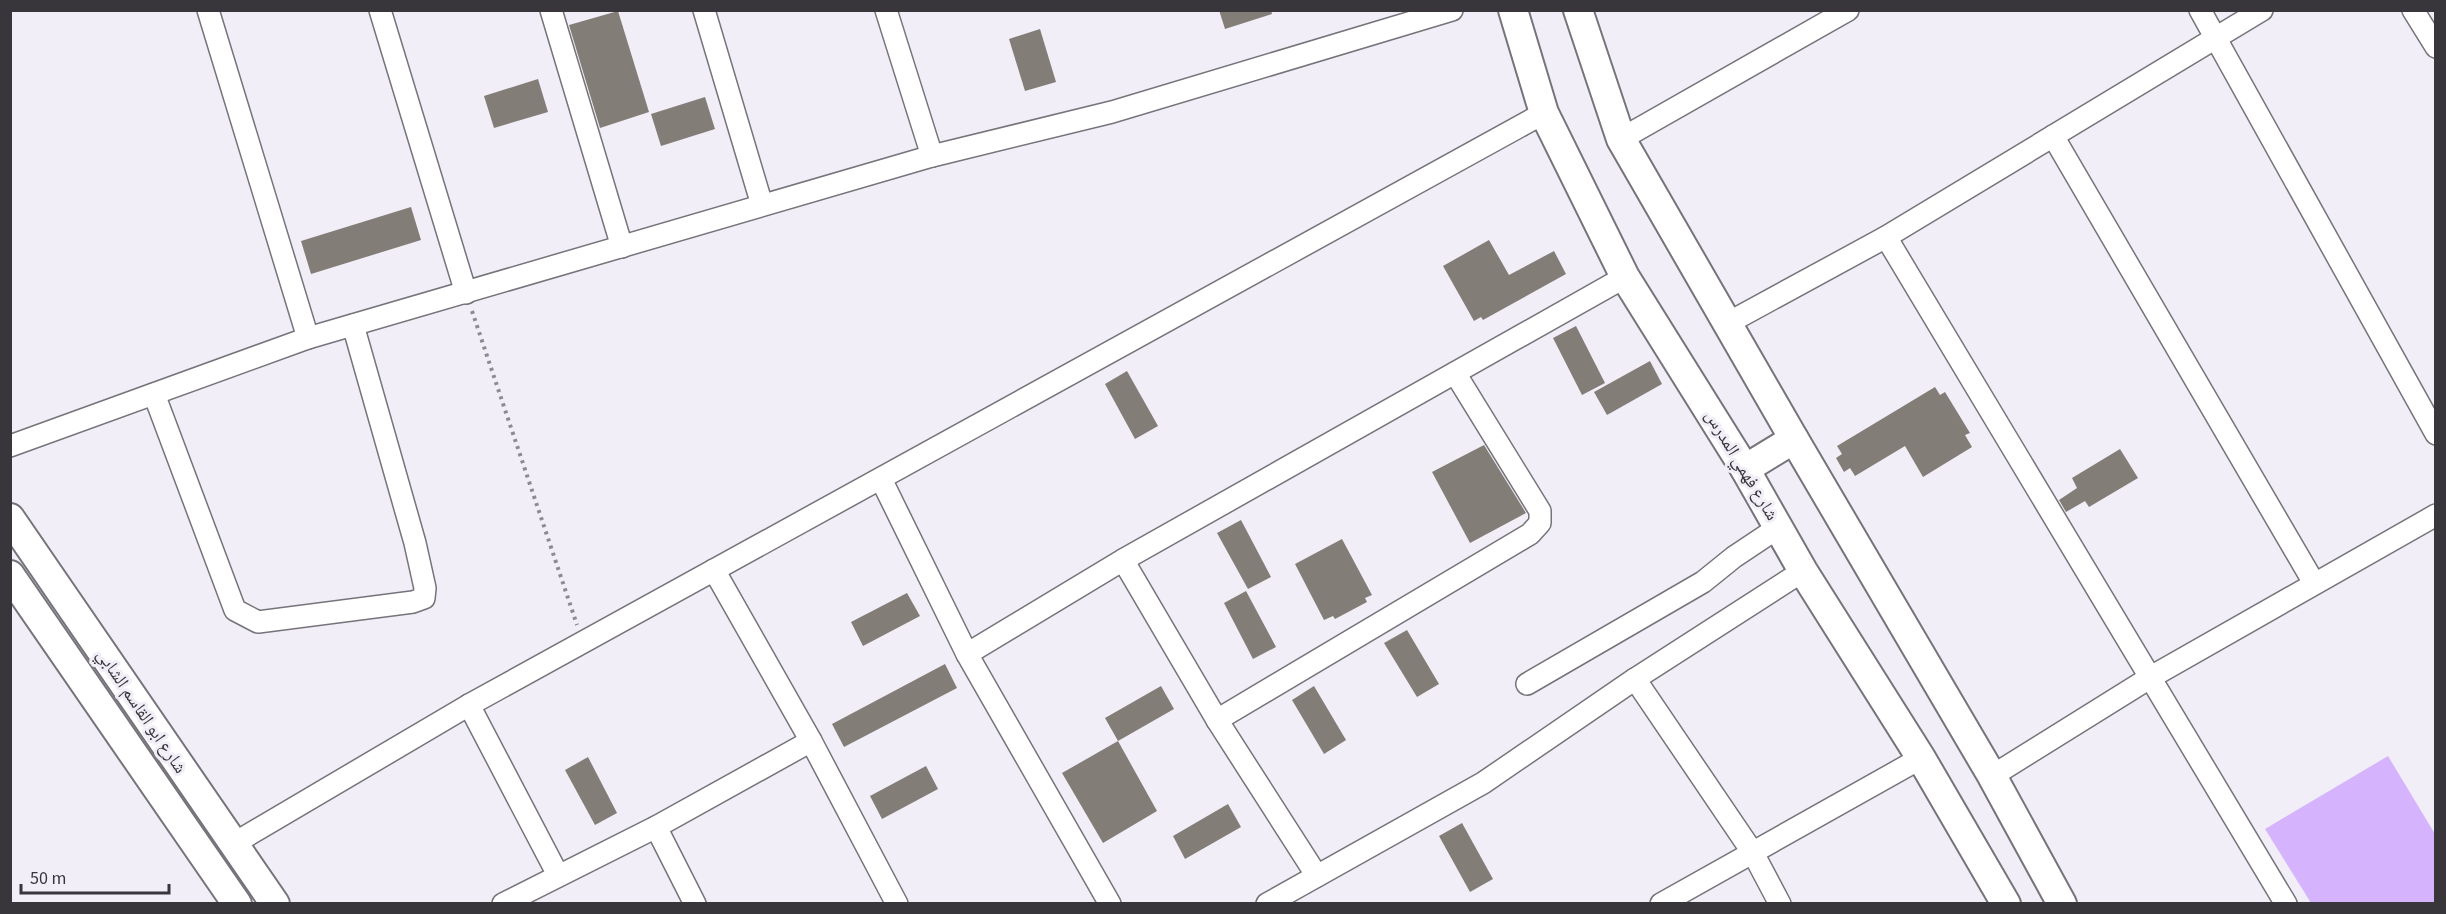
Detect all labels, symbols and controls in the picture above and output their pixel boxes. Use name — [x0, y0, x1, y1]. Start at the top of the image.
street label: شارع فهمي المدرس — [1697, 405, 1784, 526]
street label: شارع ابو القاسم الشابي — [89, 644, 193, 779]
scale bar — [21, 857, 170, 895]
text: 50 m — [30, 866, 66, 891]

